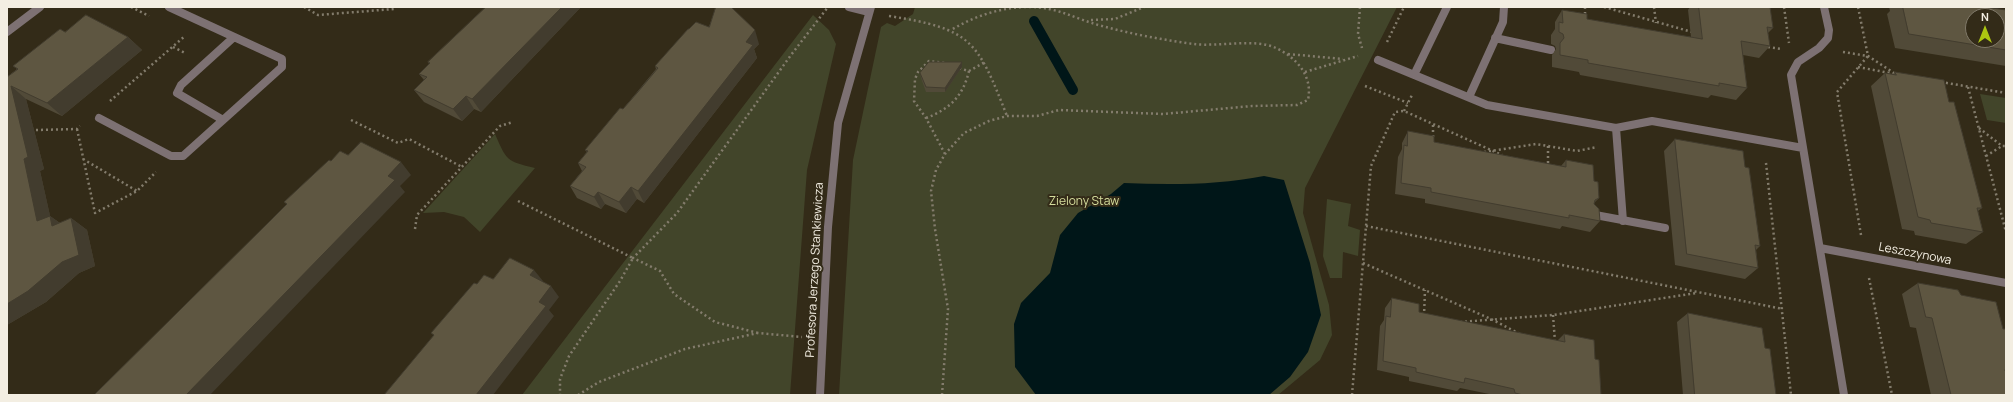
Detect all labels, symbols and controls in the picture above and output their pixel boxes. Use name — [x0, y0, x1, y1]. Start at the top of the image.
north arrow — [1965, 8, 2005, 48]
text: N — [1981, 9, 1989, 24]
street label: Profesora Jerzego Stankiewicza — [803, 182, 827, 358]
park label: Zielony Staw — [1049, 195, 1119, 209]
street label: Leszczynowa — [1877, 240, 1953, 268]

